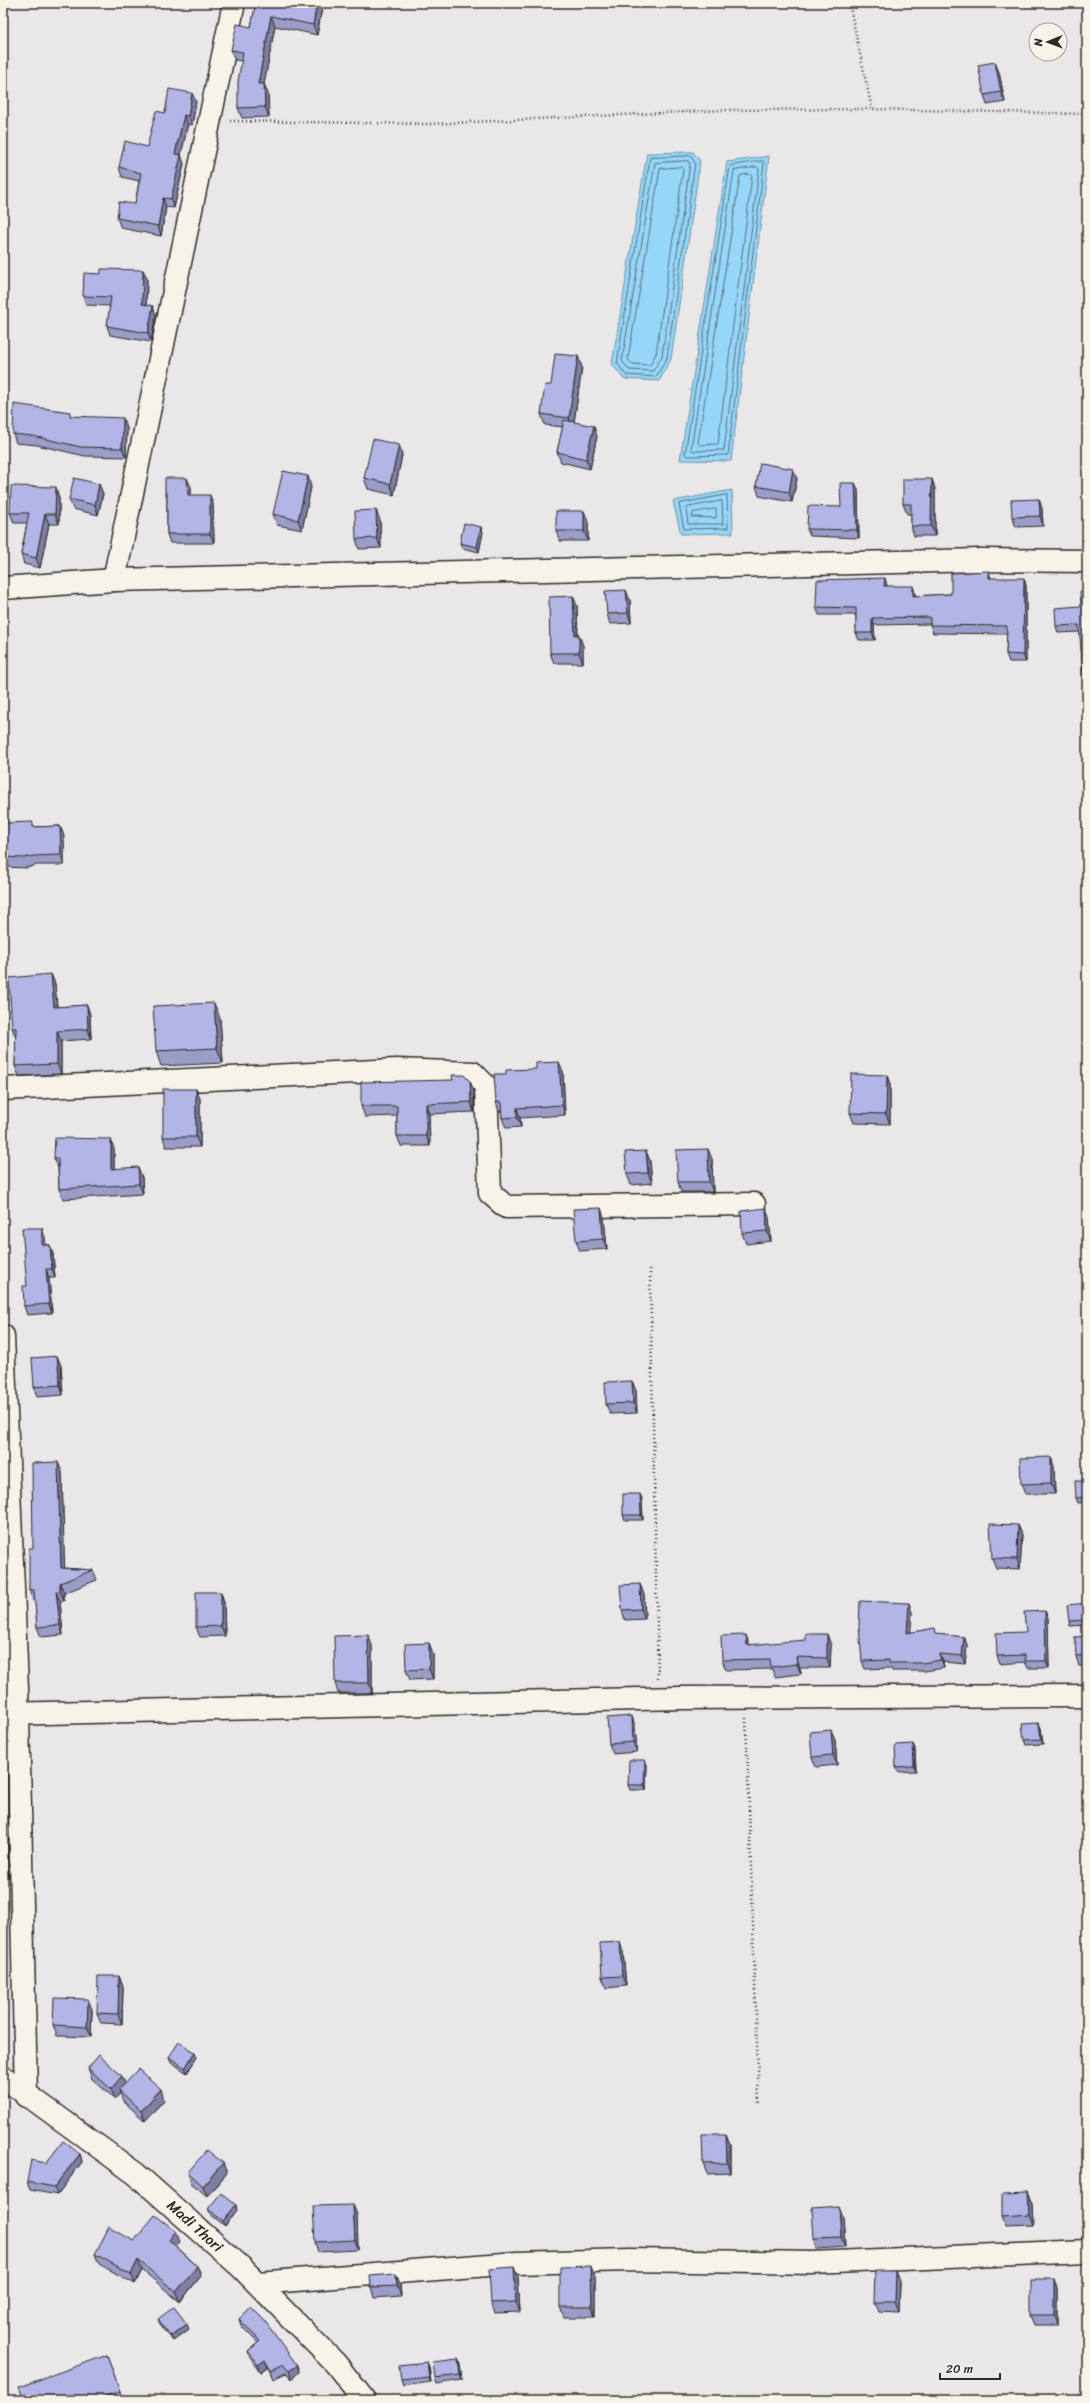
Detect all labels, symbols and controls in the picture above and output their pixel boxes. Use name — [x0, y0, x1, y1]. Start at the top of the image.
north arrow — [1028, 22, 1068, 62]
text: N — [1029, 38, 1048, 47]
street label: Madi Thori — [161, 2193, 230, 2259]
scale bar — [940, 2355, 1000, 2381]
text: 20 m — [946, 2358, 973, 2380]

